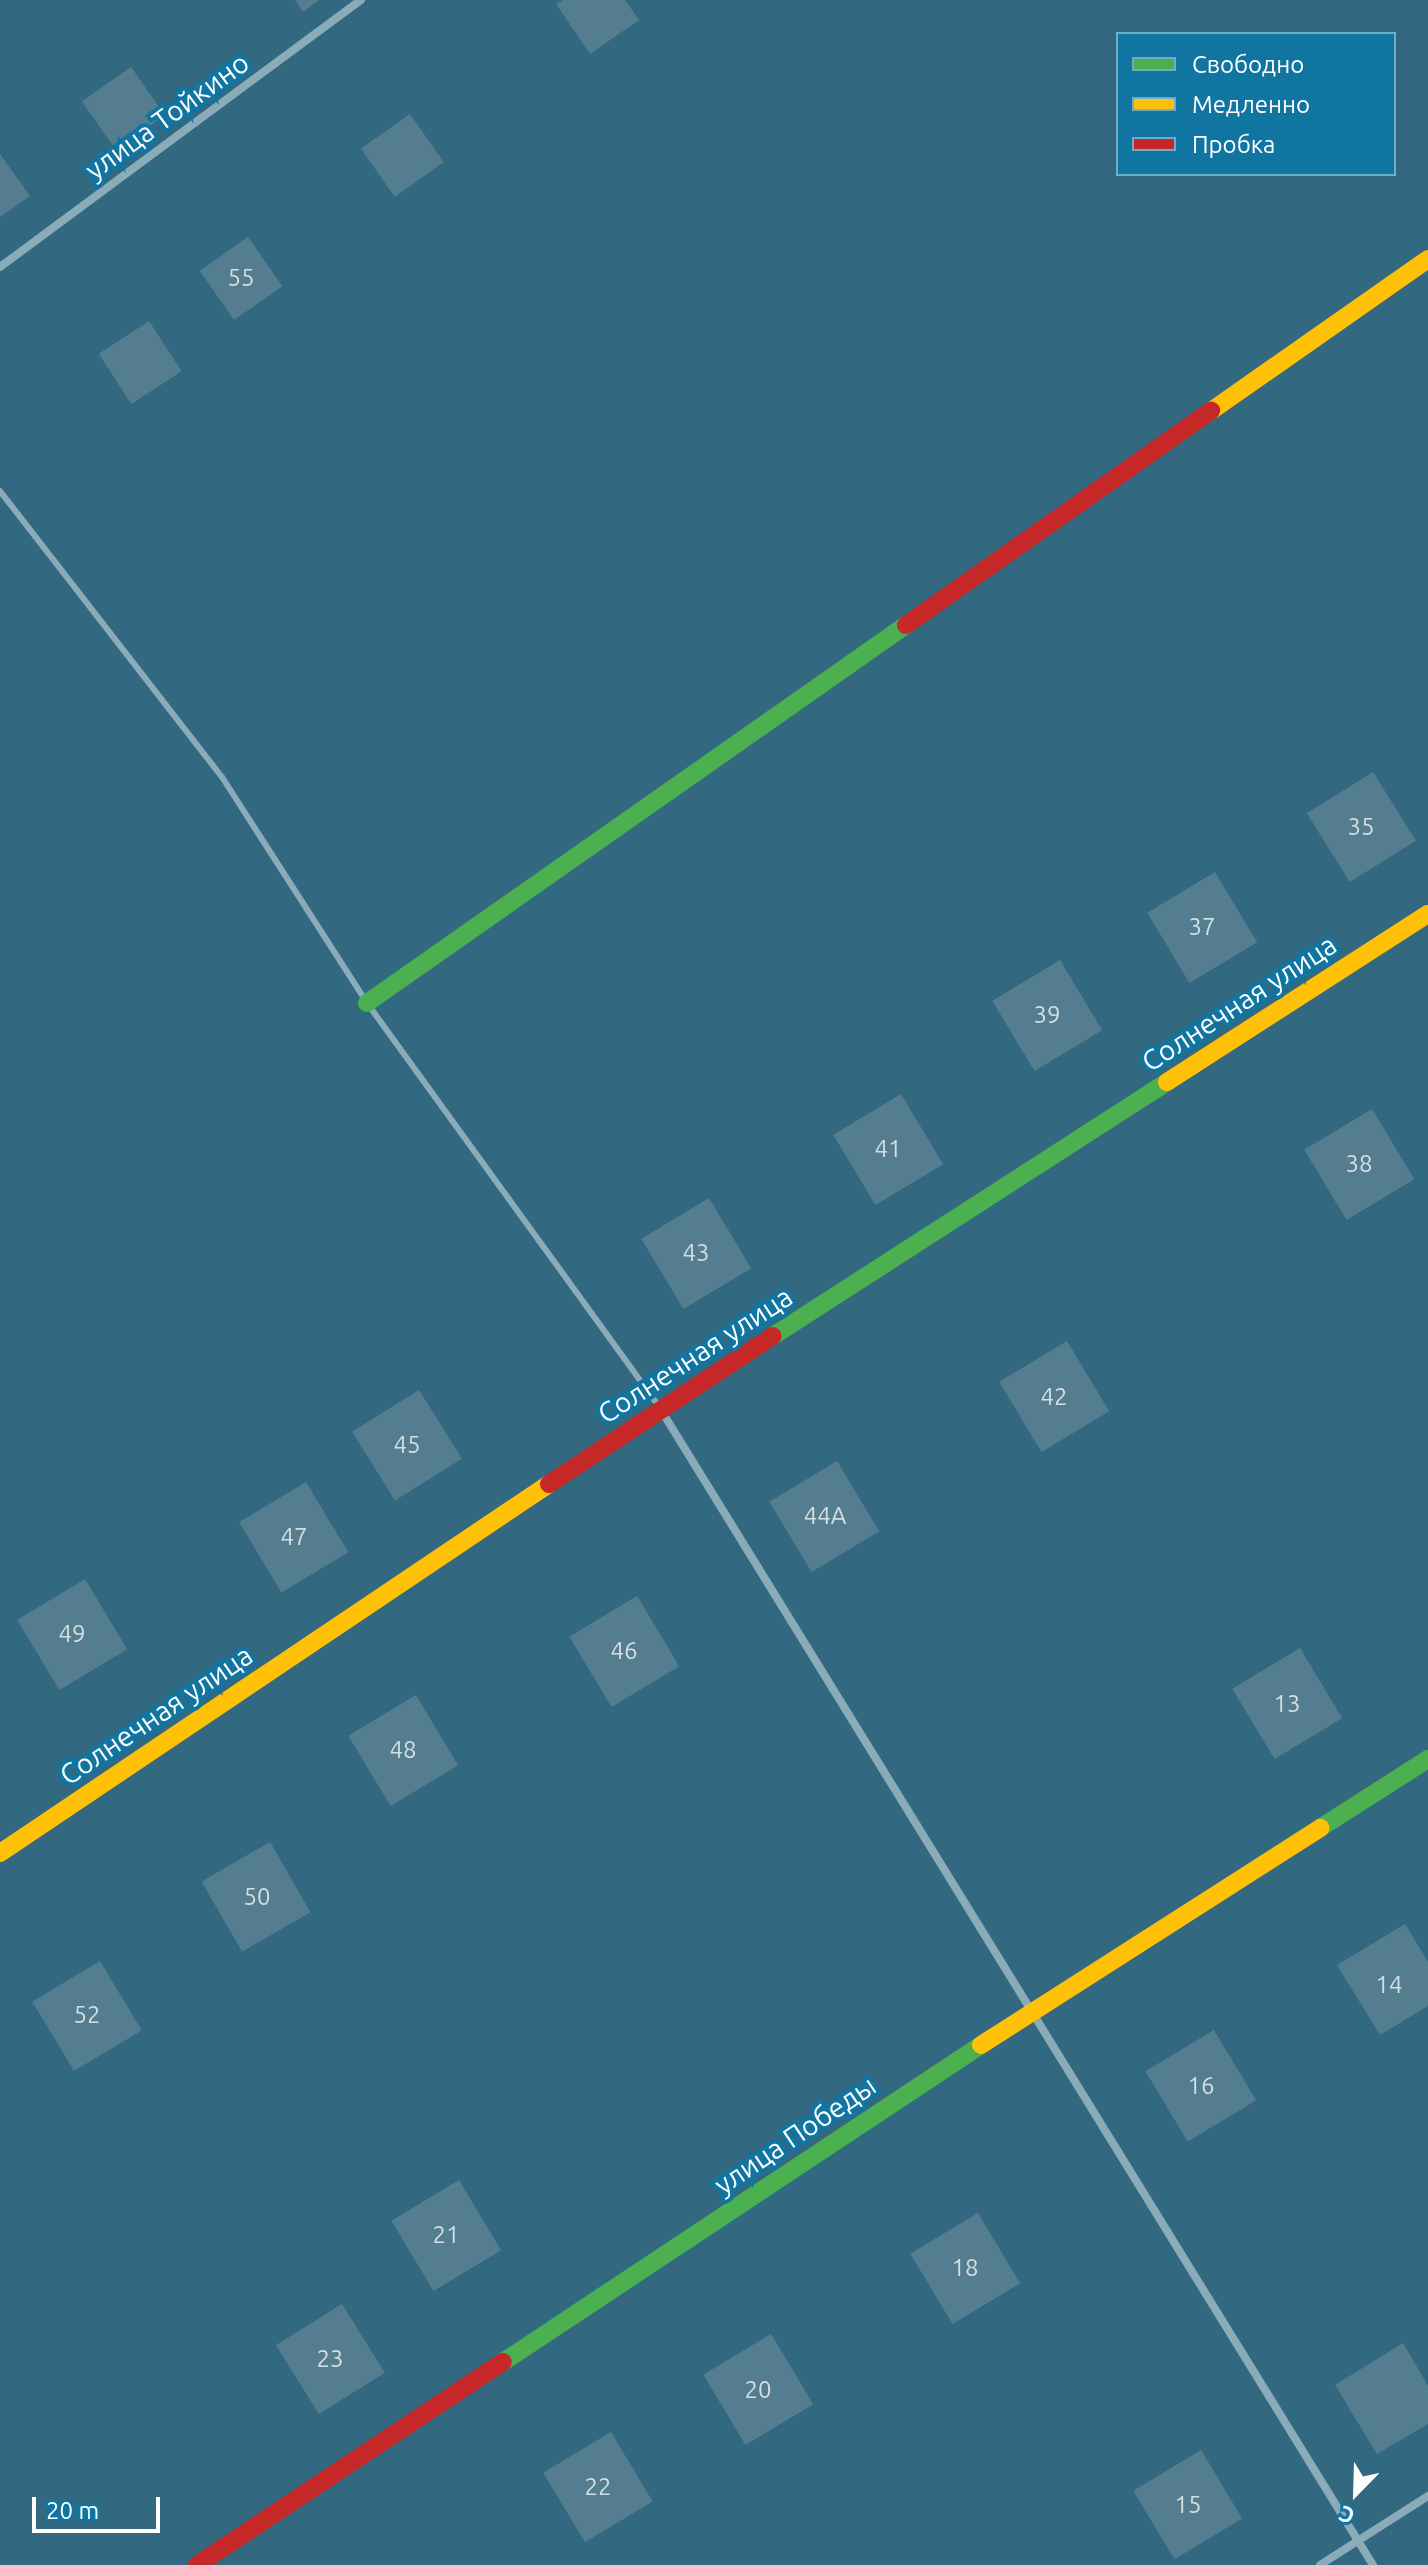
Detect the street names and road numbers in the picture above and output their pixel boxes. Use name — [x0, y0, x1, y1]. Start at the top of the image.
street label: улица Тойкино — [79, 45, 255, 187]
street label: Солнечная улица — [1135, 928, 1343, 1078]
street label: Солнечная улица — [591, 1280, 799, 1430]
street label: Солнечная улица — [53, 1638, 259, 1792]
street label: улица Победы — [708, 2069, 882, 2201]

